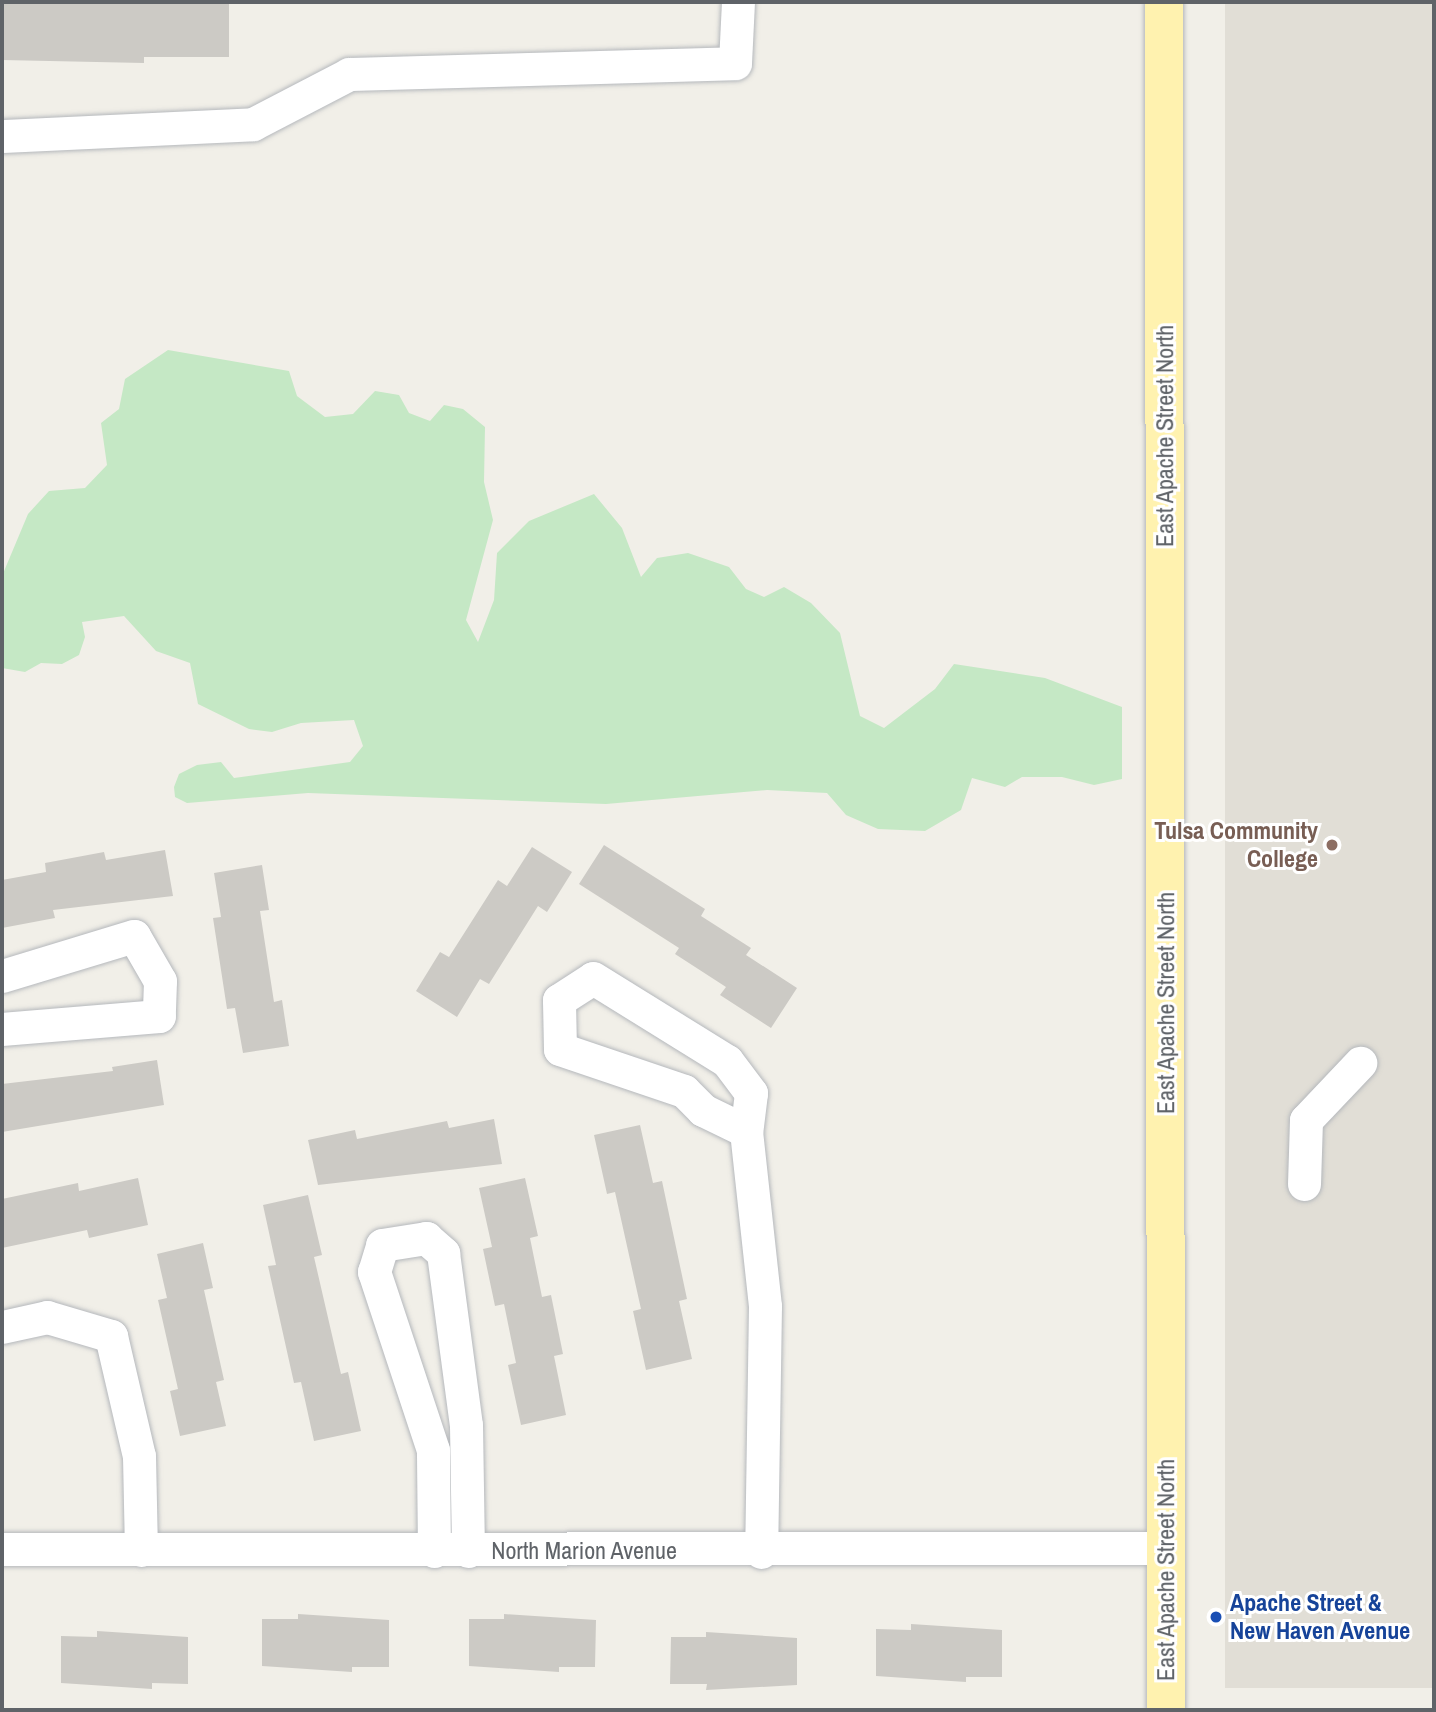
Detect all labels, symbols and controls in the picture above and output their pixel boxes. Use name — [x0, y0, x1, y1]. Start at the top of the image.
street label: East Apache Street North — [1151, 324, 1179, 548]
place label: Tulsa Community College — [1154, 817, 1318, 873]
marker: Tulsa Community College — [1324, 837, 1340, 853]
street label: East Apache Street North — [1152, 891, 1180, 1115]
street label: East Apache Street North — [1152, 1458, 1180, 1682]
street label: North Marion Avenue — [491, 1537, 677, 1565]
place label: Apache Street & New Haven Avenue — [1230, 1589, 1411, 1645]
marker: Apache Street & New Haven Avenue — [1208, 1609, 1224, 1625]

